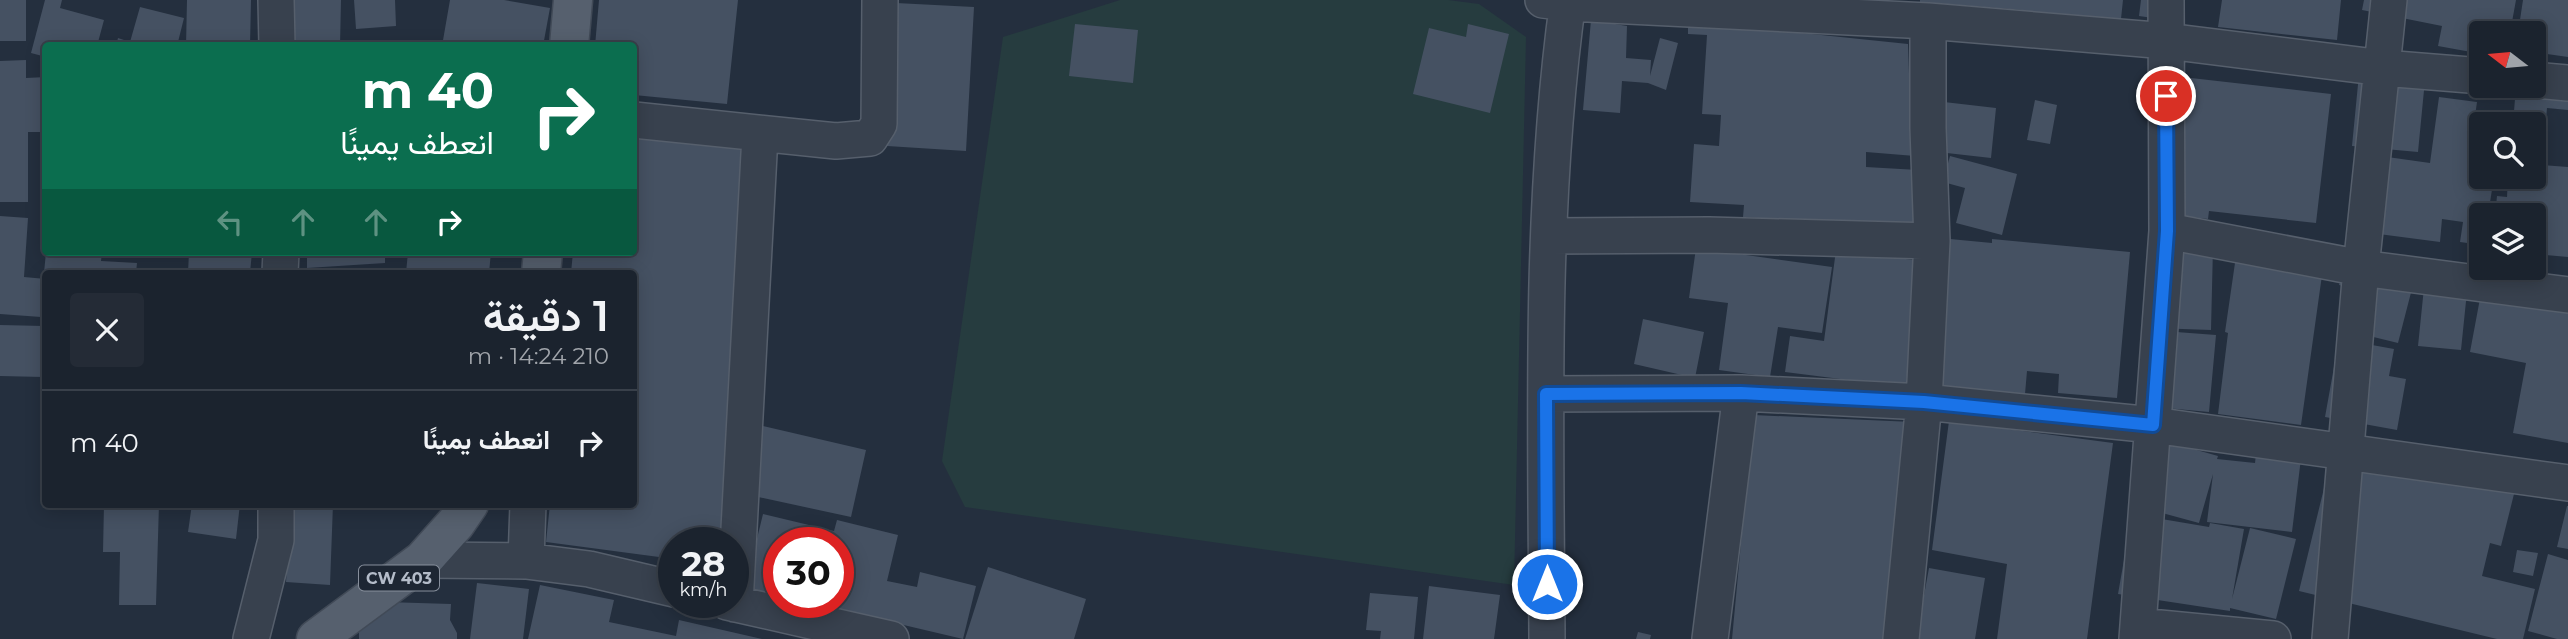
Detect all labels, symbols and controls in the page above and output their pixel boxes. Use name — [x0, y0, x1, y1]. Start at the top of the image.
north arrow — [2469, 21, 2546, 98]
map controls — [2469, 21, 2546, 280]
text: 40 m — [362, 61, 494, 120]
pin — [2136, 66, 2196, 126]
icon: right — [518, 70, 609, 161]
icon: arrive — [2147, 77, 2185, 115]
button: search — [2469, 112, 2546, 189]
text: انعطف يمينًا — [340, 123, 494, 162]
icon: left — [211, 203, 249, 241]
icon: ahead — [284, 203, 322, 241]
icon: ahead — [357, 203, 395, 241]
icon: right — [430, 203, 468, 241]
button: layers — [2469, 203, 2546, 280]
text: 1 دقيقة — [483, 290, 609, 342]
button: close — [70, 293, 144, 367]
text: 210 m · 14:24 — [468, 342, 609, 370]
text: انعطف يمينًا — [423, 424, 550, 456]
icon: right — [571, 424, 609, 462]
text: 40 m — [70, 427, 139, 459]
speed limit sign: 30 — [763, 527, 854, 618]
text: 28 — [682, 542, 725, 585]
position arrow — [1510, 547, 1584, 621]
road number: CW 403 — [359, 566, 439, 590]
text: km/h — [679, 579, 728, 601]

